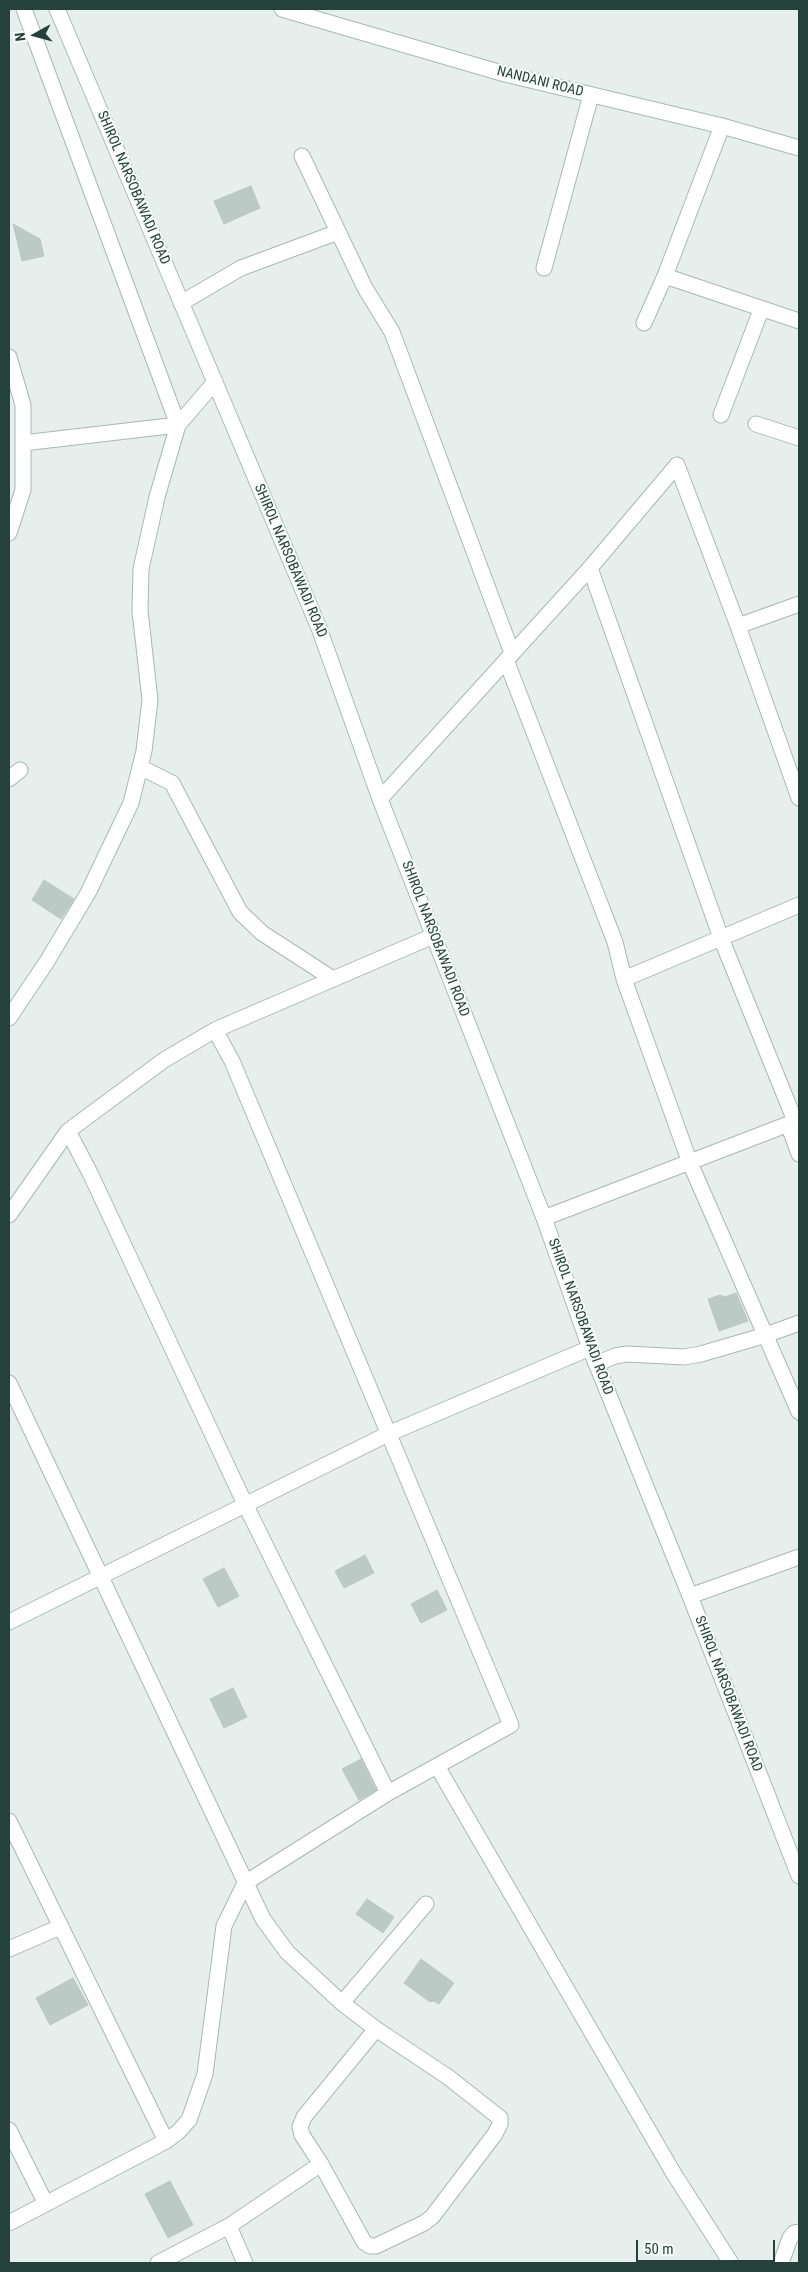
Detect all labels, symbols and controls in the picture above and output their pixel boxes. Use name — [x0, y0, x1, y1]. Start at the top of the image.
north arrow — [10, 10, 60, 60]
text: N — [12, 32, 29, 42]
street label: NANDANI ROAD — [495, 63, 585, 101]
street label: SHIROL NARSOBAWADI ROAD — [93, 109, 173, 267]
street label: SHIROL NARSOBAWADI ROAD — [250, 482, 330, 640]
street label: SHIROL NARSOBAWADI ROAD — [398, 859, 472, 1019]
street label: SHIROL NARSOBAWADI ROAD — [544, 1236, 616, 1398]
street label: SHIROL NARSOBAWADI ROAD — [691, 1614, 765, 1774]
scale bar — [638, 2230, 777, 2262]
text: 50 m — [644, 2240, 674, 2258]

